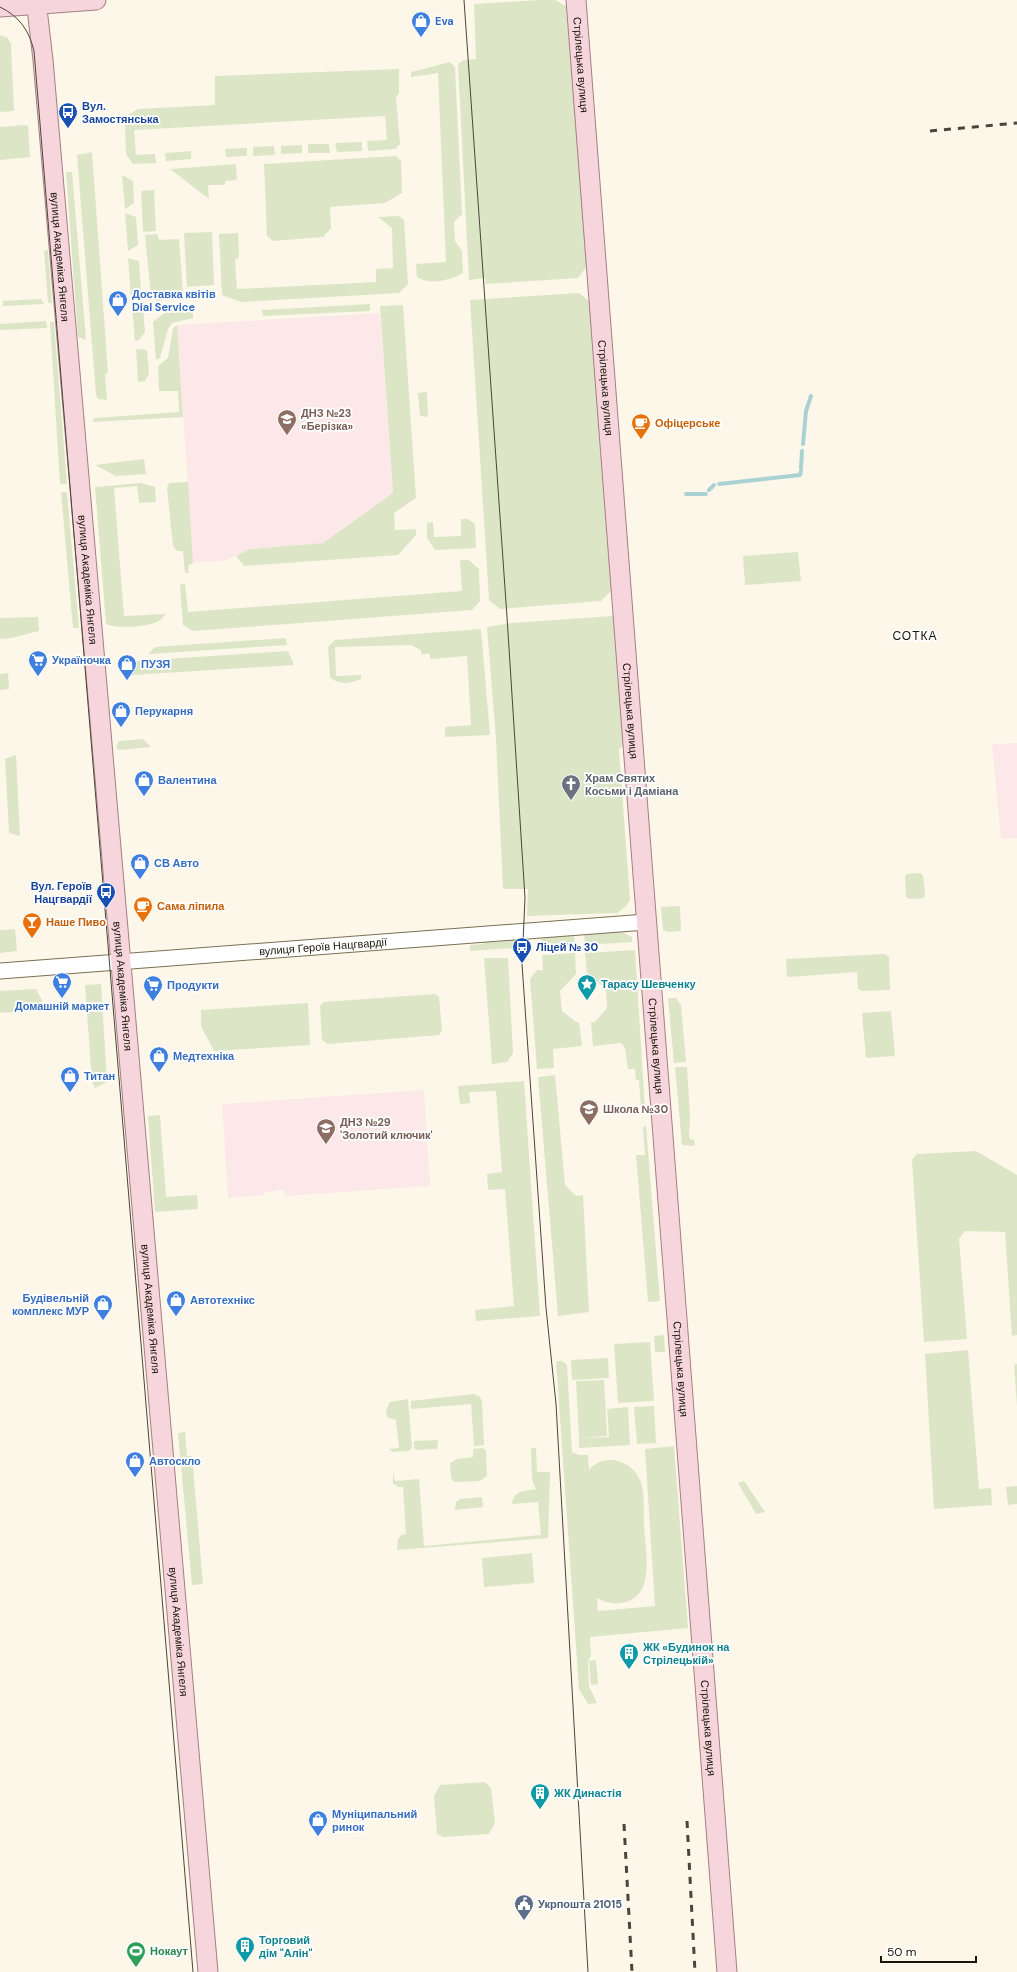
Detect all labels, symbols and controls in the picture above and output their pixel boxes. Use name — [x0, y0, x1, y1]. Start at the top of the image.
shop icon: Eva — [410, 10, 432, 38]
place label: Eva — [435, 14, 454, 28]
street label: Стрілецька вулиця — [570, 16, 592, 113]
place label: Вул. Замостянська — [82, 99, 160, 126]
bus stop icon: Вул. Замостянська — [57, 101, 79, 129]
street label: вулиця Академіка Янгеля — [47, 192, 73, 322]
place label: Доставка квітів Dial Service — [132, 287, 216, 314]
shop icon: Доставка квітів Dial Service — [107, 289, 129, 317]
street label: Стрілецька вулиця — [595, 339, 616, 436]
place label: ДНЗ №23 «Берізка» — [301, 406, 354, 433]
school or university icon: ДНЗ №23 «Берізка» — [276, 408, 298, 436]
cafe icon: Офіцерське — [630, 412, 652, 440]
place label: Офіцерське — [655, 416, 720, 430]
street label: вулиця Академіка Янгеля — [75, 514, 100, 645]
district label: СОТКА — [892, 628, 938, 644]
supermarket icon: Україночка — [27, 649, 49, 677]
place label: Україночка — [52, 653, 112, 667]
shop icon: ПУЗЯ — [116, 653, 138, 681]
place label: ПУЗЯ — [141, 657, 170, 671]
street label: Стрілецька вулиця — [620, 663, 641, 759]
shop icon: Перукарня — [110, 700, 132, 728]
place label: Перукарня — [135, 704, 193, 718]
shop icon: Валентина — [133, 769, 155, 797]
place label: Храм Святих Косьми і Даміана — [585, 771, 679, 798]
place label: Валентина — [158, 773, 217, 787]
church icon: Храм Святих Косьми і Даміана — [560, 773, 582, 801]
shop icon: СВ Авто — [129, 852, 151, 880]
place label: СВ Авто — [154, 856, 199, 870]
place label: Вул. Героїв Нацгвардії — [31, 879, 93, 906]
bus stop icon: Вул. Героїв Нацгвардії — [95, 881, 117, 909]
cafe icon: Сама ліпила — [132, 895, 154, 923]
place label: Сама ліпила — [157, 899, 225, 913]
bar icon: Наше Пиво — [21, 911, 43, 939]
place label: Наше Пиво — [46, 915, 106, 929]
street label: вулиця Академіка Янгеля — [110, 921, 135, 1051]
street label: вулиця Героїв Нацгвардії — [259, 935, 388, 958]
bus stop icon: Ліцей № 30 — [511, 936, 533, 964]
place label: Ліцей № 30 — [536, 940, 598, 954]
supermarket icon: Домашній маркет — [51, 971, 73, 999]
place icon: Тарасу Шевченку — [576, 973, 598, 1001]
supermarket icon: Продукти — [142, 974, 164, 1002]
place label: Тарасу Шевченку — [601, 977, 696, 991]
place label: Продукти — [167, 978, 219, 992]
street label: Стрілецька вулиця — [645, 998, 667, 1094]
place label: Домашній маркет — [15, 999, 110, 1013]
shop icon: Медтехніка — [148, 1045, 170, 1073]
place label: Медтехніка — [173, 1049, 235, 1063]
shop icon: Титан — [59, 1065, 81, 1093]
place label: Титан — [84, 1069, 115, 1083]
school or university icon: Школа №30 — [578, 1098, 600, 1126]
place label: Школа №30 — [603, 1102, 668, 1116]
place label: ДНЗ №29 'Золотий ключик' — [340, 1115, 433, 1142]
school or university icon: ДНЗ №29 'Золотий ключик' — [315, 1117, 337, 1145]
street label: вулиця Академіка Янгеля — [138, 1244, 163, 1374]
shop icon: Автотехнікс — [165, 1289, 187, 1317]
place label: Будівельній комплекс МУР — [12, 1291, 89, 1318]
shop icon: Будівельній комплекс МУР — [92, 1293, 114, 1321]
place label: Автотехнікс — [190, 1293, 255, 1307]
street label: Стрілецька вулиця — [670, 1321, 691, 1417]
shop icon: Автоскло — [124, 1450, 146, 1478]
place label: Автоскло — [149, 1454, 201, 1468]
street label: вулиця Академіка Янгеля — [166, 1566, 191, 1697]
place label: ЖК «Будинок на Стрілецькій» — [642, 1640, 730, 1667]
building icon: ЖК «Будинок на Стрілецькій» — [618, 1642, 640, 1670]
street label: Стрілецька вулиця — [698, 1680, 719, 1776]
building icon: ЖК Династія — [529, 1782, 551, 1810]
place label: ЖК Династія — [553, 1786, 622, 1800]
place label: Муніципальний ринок — [332, 1807, 417, 1834]
shop icon: Муніципальний ринок — [307, 1809, 329, 1837]
public building icon: Укрпошта 21015 — [513, 1893, 535, 1921]
place label: Укрпошта 21015 — [538, 1897, 622, 1911]
place label: Торговий дім "Алін" — [259, 1933, 312, 1960]
building icon: Торговий дім "Алін" — [234, 1935, 256, 1963]
scale bar — [881, 1938, 976, 1964]
sports icon: Нокаут — [125, 1940, 147, 1968]
place label: Нокаут — [150, 1944, 189, 1958]
text: 50 m — [887, 1944, 916, 1960]

